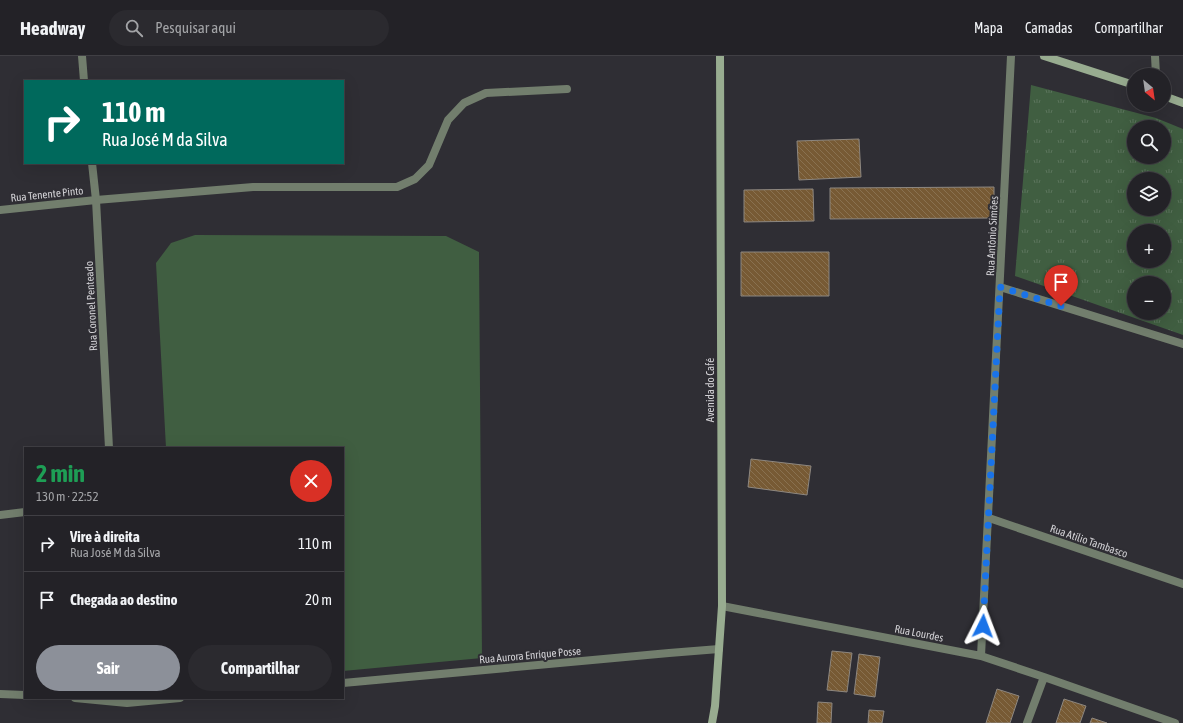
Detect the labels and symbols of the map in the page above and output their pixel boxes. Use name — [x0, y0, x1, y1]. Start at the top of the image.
north arrow — [1127, 68, 1171, 112]
street label: Rua Tenente Pinto — [10, 184, 84, 204]
street label: Rua Antônio Simões — [984, 196, 1000, 276]
street label: Rua Coronel Penteado — [83, 261, 99, 351]
pin — [1044, 265, 1078, 306]
street label: Avenida do Café — [704, 358, 716, 422]
street label: Rua Atílio Tambasco — [1049, 522, 1129, 560]
position arrow — [962, 605, 1004, 647]
street label: Rua Lourdes — [894, 622, 945, 644]
street label: Rua Aurora Enrique Posse — [479, 645, 581, 665]

